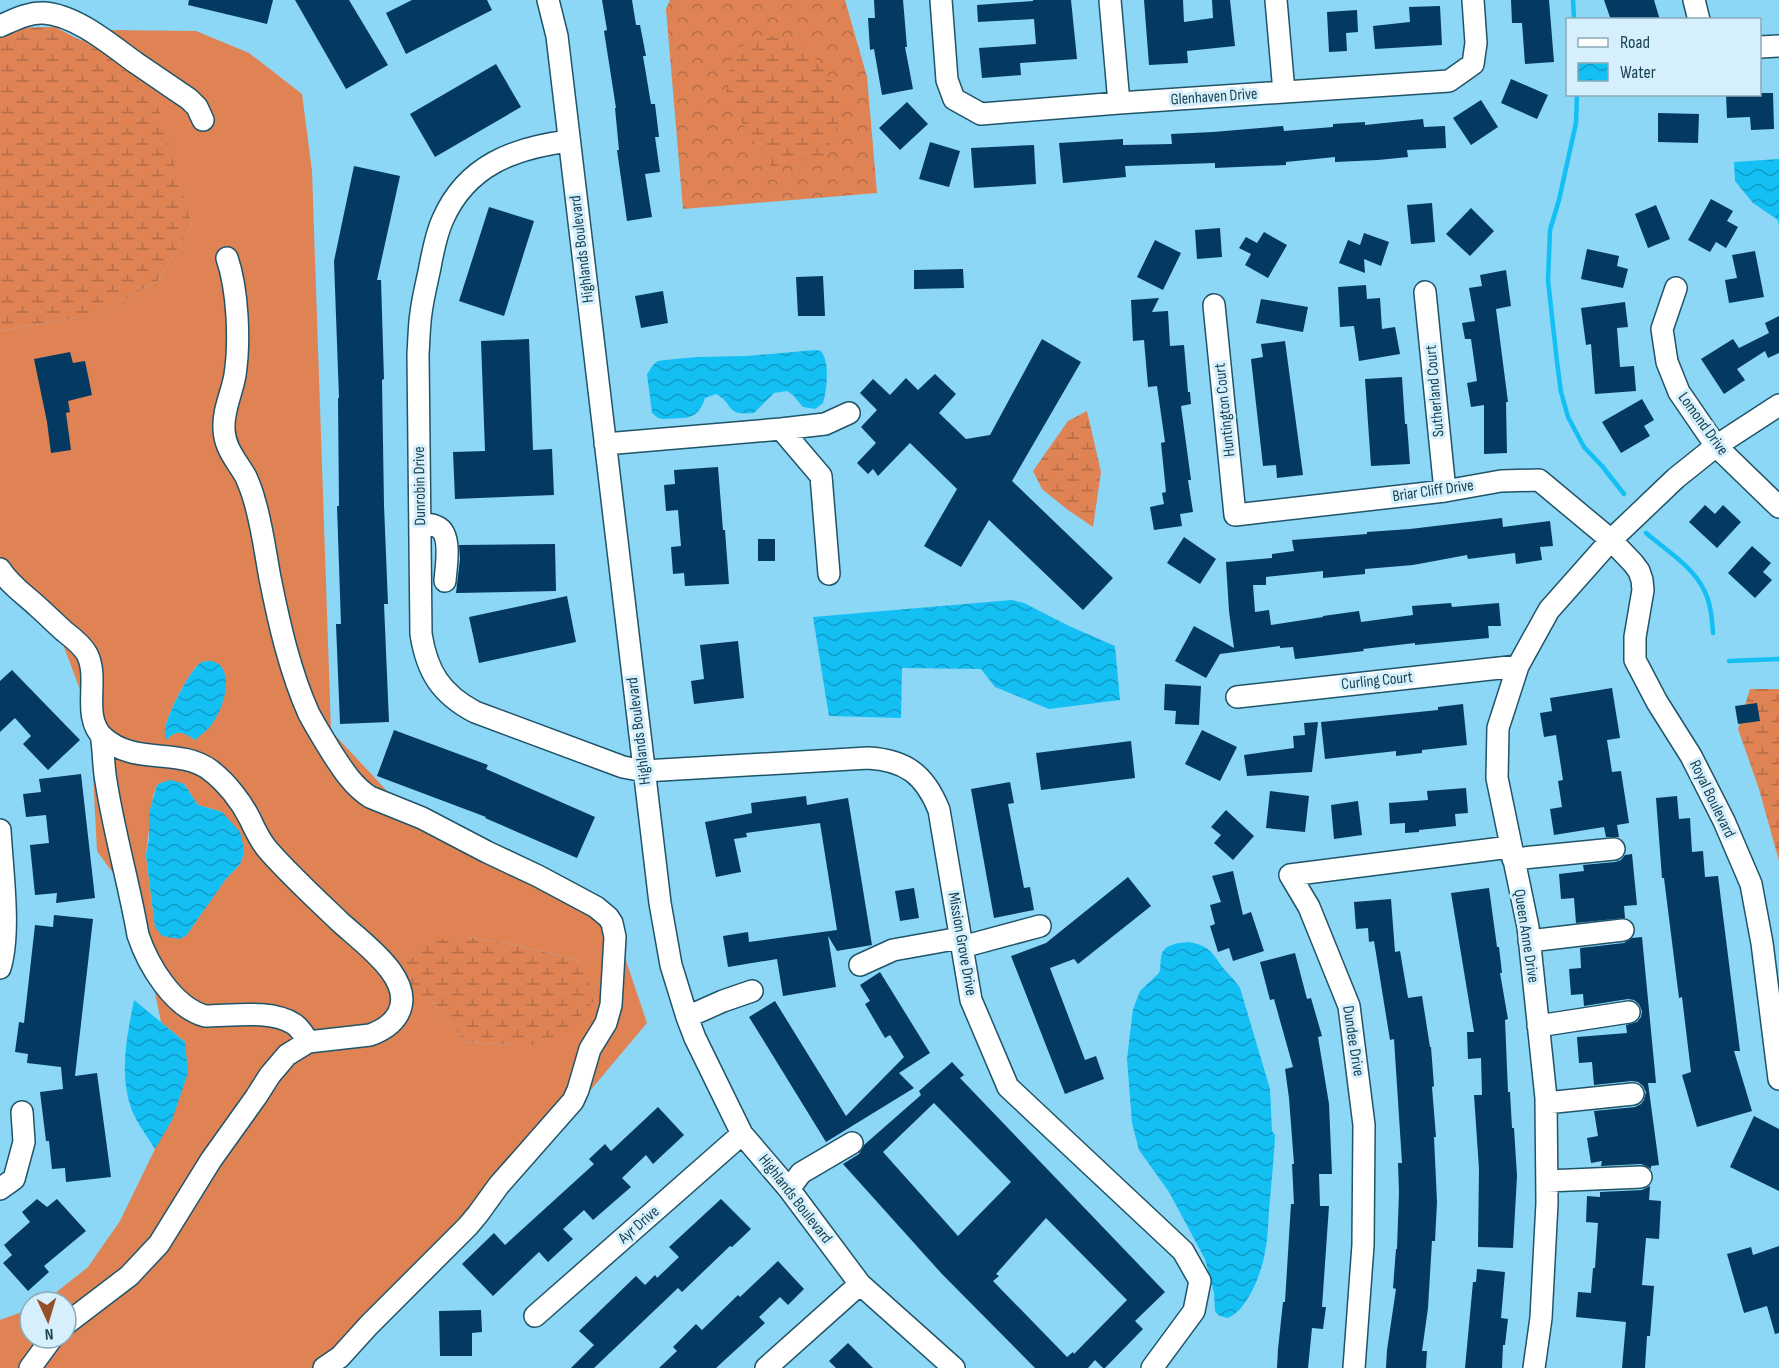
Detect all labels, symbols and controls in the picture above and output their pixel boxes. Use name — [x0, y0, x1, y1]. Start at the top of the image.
legend — [1566, 18, 1761, 96]
text: Road — [1620, 32, 1650, 53]
text: Water — [1620, 62, 1656, 83]
street label: Glenhaven Drive — [1170, 84, 1258, 110]
street label: Highlands Boulevard — [566, 194, 598, 304]
street label: Sutherland Court — [1422, 344, 1448, 438]
street label: Huntington Court — [1211, 362, 1239, 458]
street label: Lomond Drive — [1674, 389, 1732, 459]
street label: Dunrobin Drive — [410, 446, 430, 526]
street label: Briar Cliff Drive — [1391, 476, 1475, 506]
street label: Curling Court — [1340, 668, 1414, 694]
street label: Highlands Boulevard — [623, 676, 655, 786]
street label: Royal Boulevard — [1685, 757, 1739, 841]
street label: Queen Anne Drive — [1509, 888, 1543, 984]
street label: Mission Grove Drive — [944, 891, 980, 997]
street label: Dundee Drive — [1338, 1004, 1368, 1078]
street label: Highlands Boulevard — [754, 1151, 836, 1247]
street label: Ayr Drive — [614, 1202, 663, 1249]
north arrow — [18, 1290, 78, 1350]
text: N — [44, 1324, 54, 1343]

